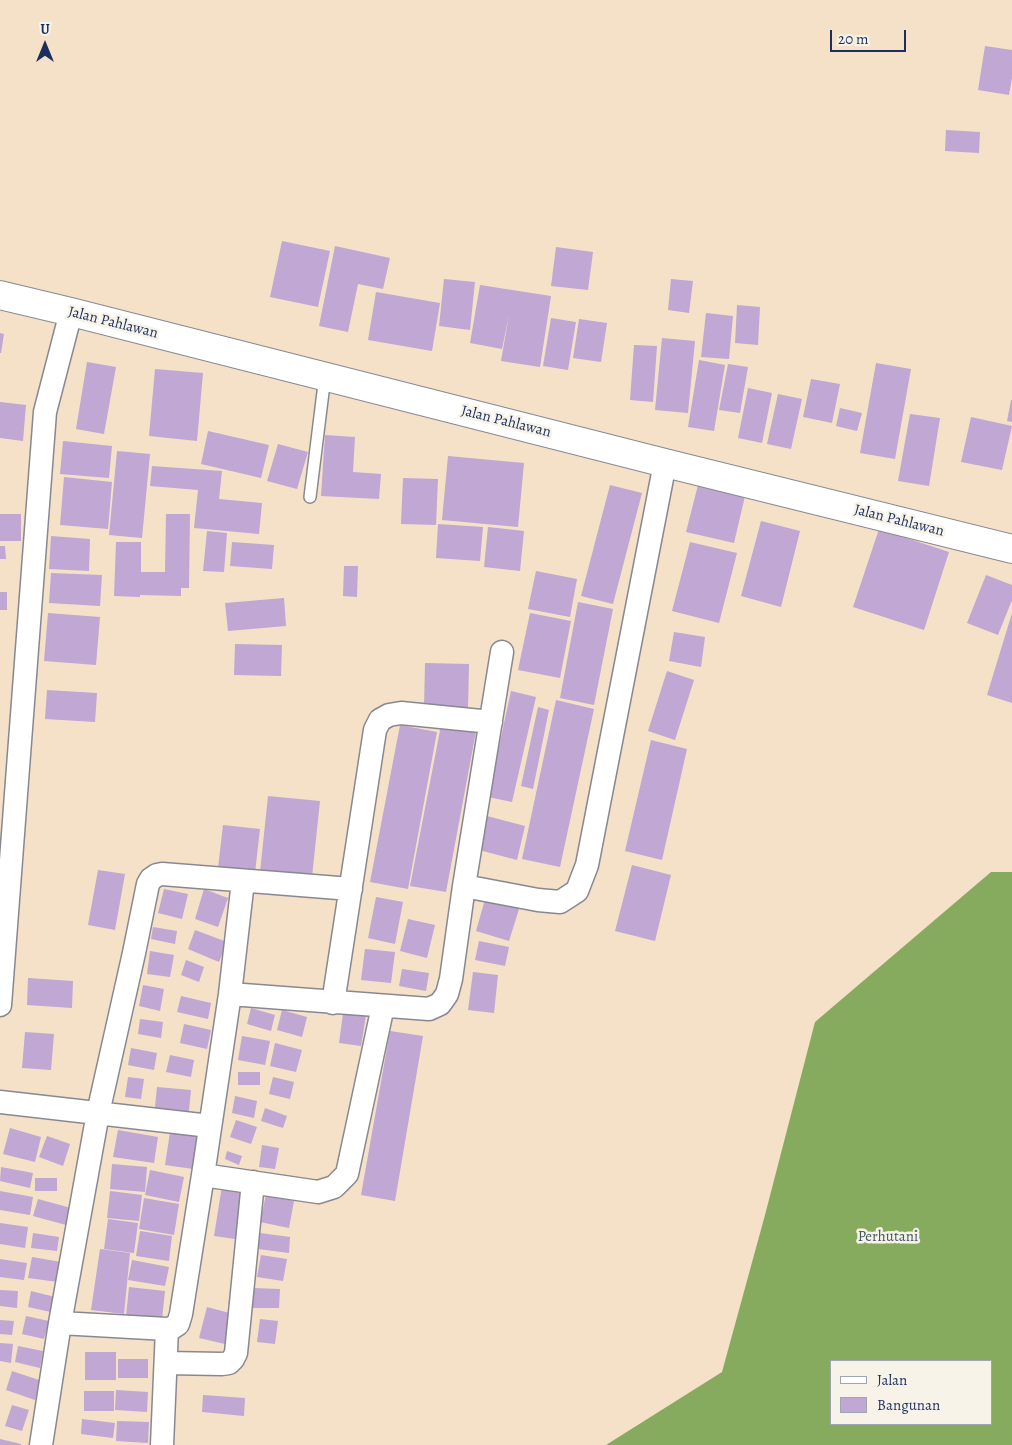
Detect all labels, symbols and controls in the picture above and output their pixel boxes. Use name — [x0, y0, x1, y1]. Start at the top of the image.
north arrow — [20, 20, 70, 70]
text: U — [40, 20, 50, 39]
scale bar — [832, 20, 908, 52]
text: 20 m — [838, 29, 869, 49]
street label: Jalan Pahlawan — [66, 303, 160, 343]
street label: Jalan Pahlawan — [459, 402, 553, 442]
street label: Jalan Pahlawan — [852, 501, 946, 541]
park label: Perhutani — [858, 1228, 918, 1246]
legend — [830, 1360, 992, 1425]
text: Jalan — [877, 1370, 907, 1390]
text: Bangunan — [877, 1395, 940, 1415]

